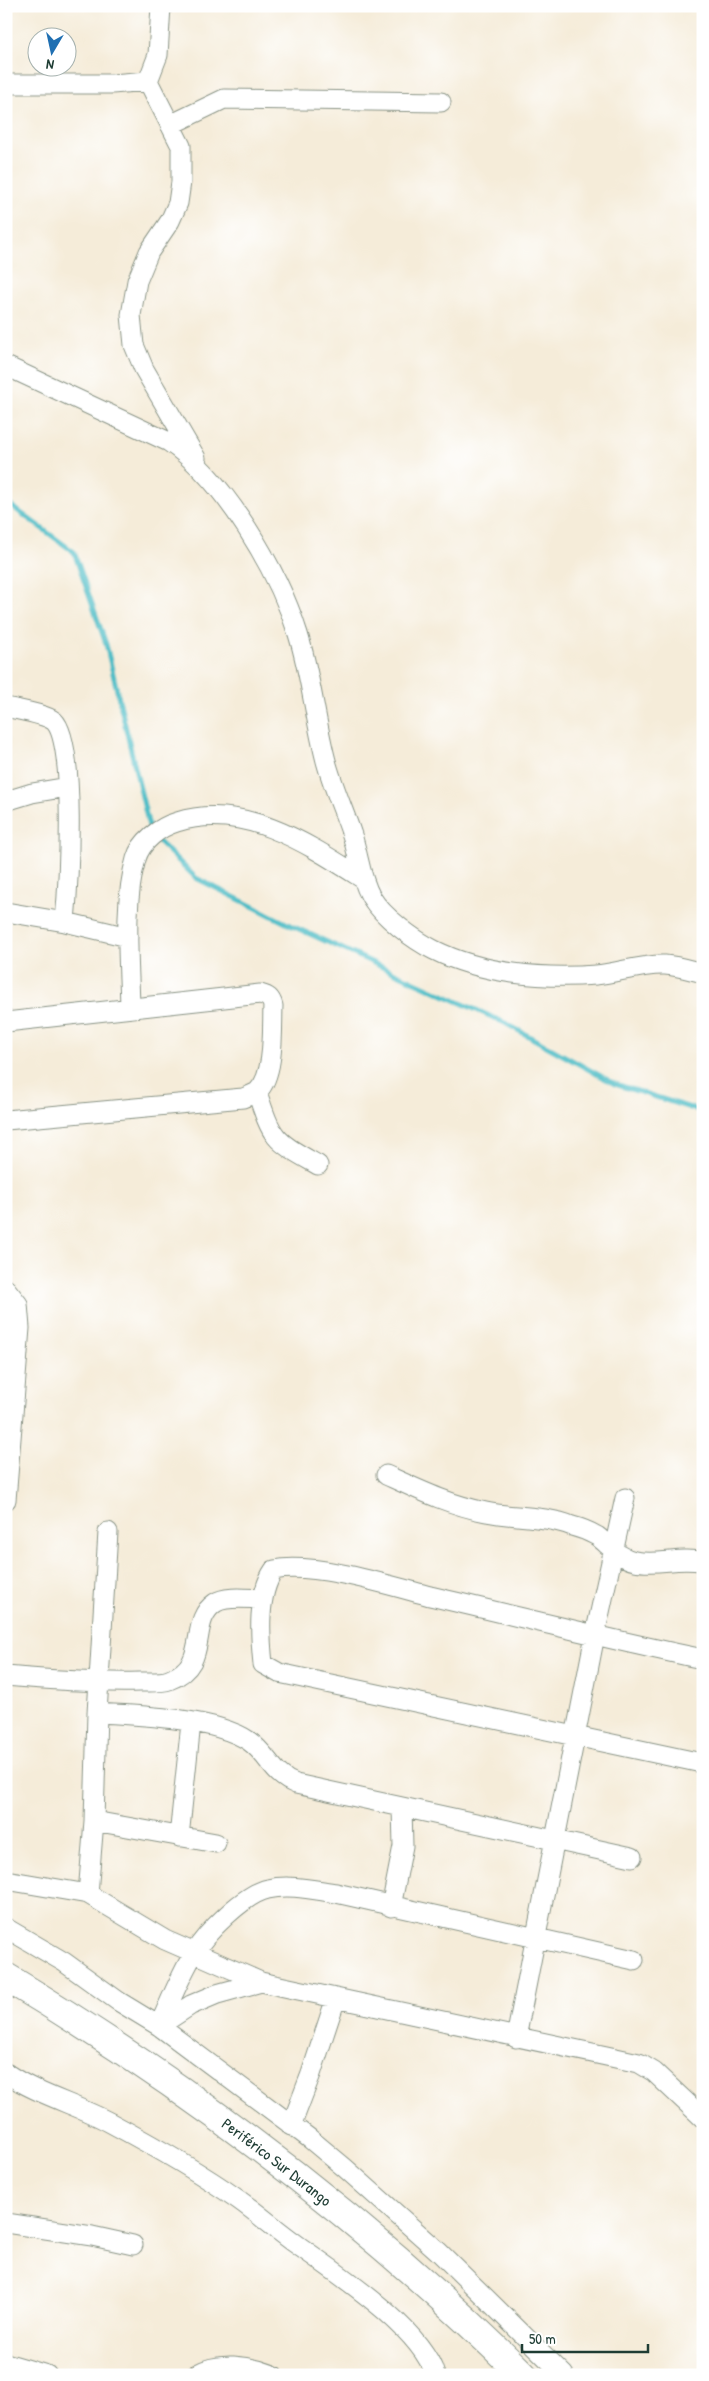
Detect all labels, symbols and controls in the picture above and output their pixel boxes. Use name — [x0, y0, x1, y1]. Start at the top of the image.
north arrow — [28, 28, 78, 78]
text: N — [44, 55, 55, 75]
street label: Periférico Sur Durango — [217, 2112, 337, 2211]
scale bar — [522, 2321, 648, 2353]
text: 50 m — [529, 2328, 556, 2349]

